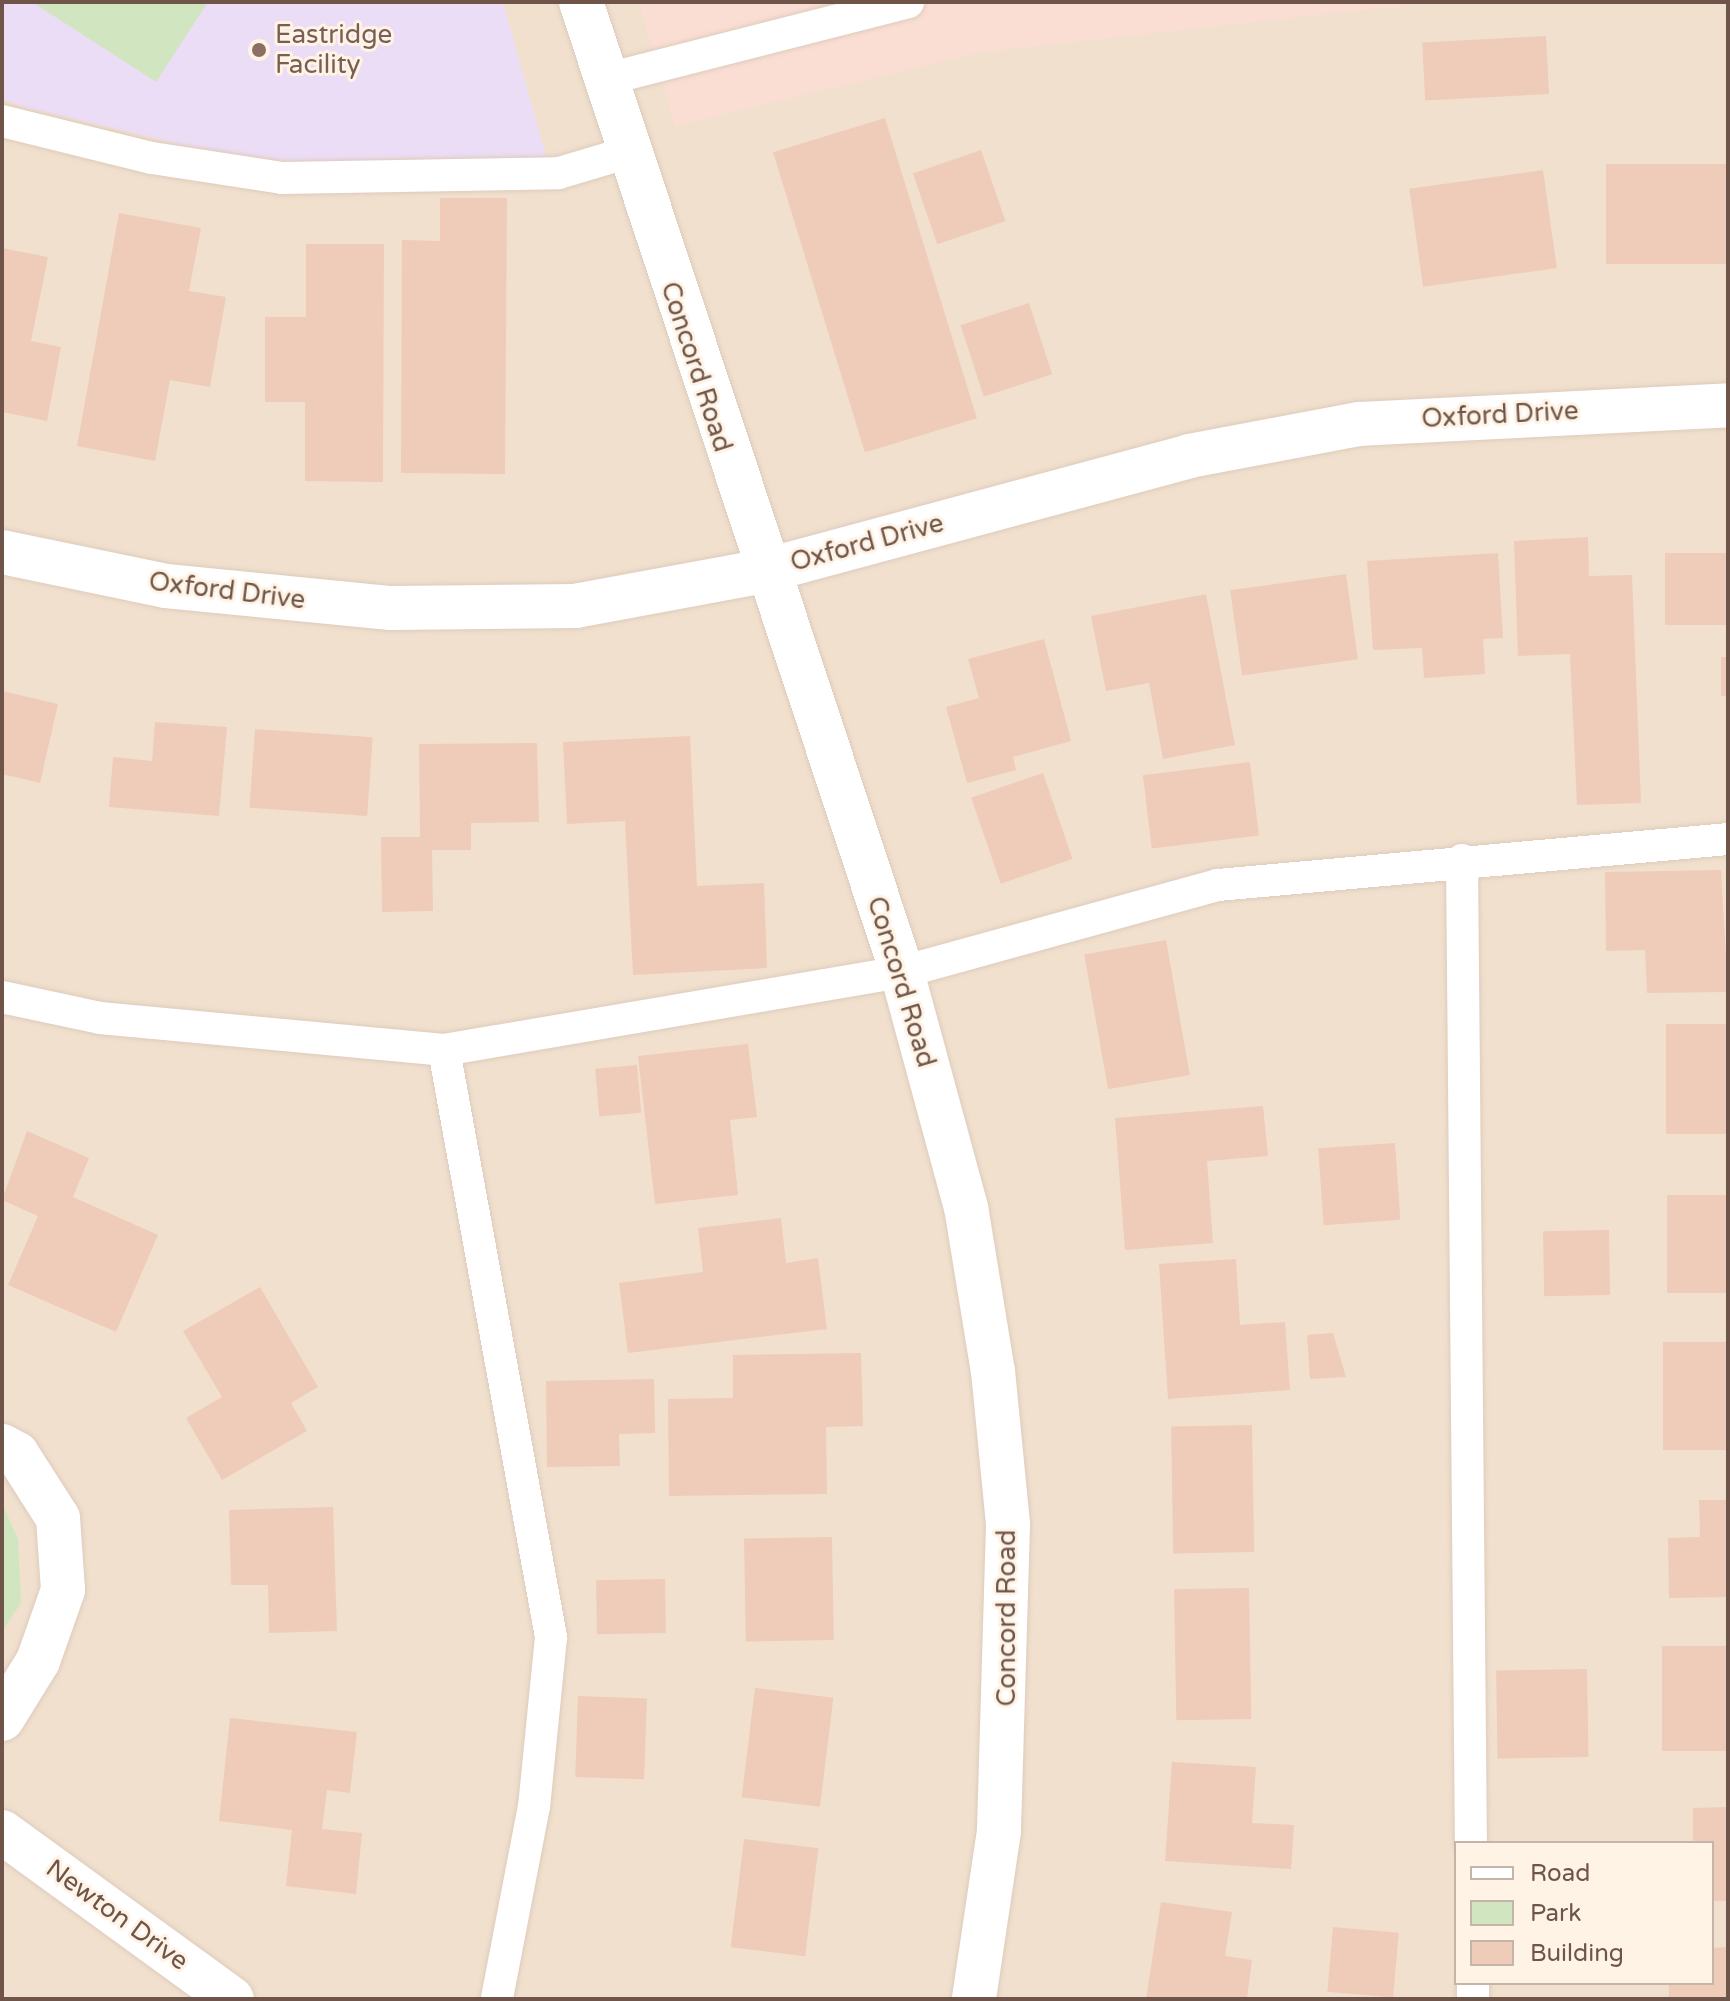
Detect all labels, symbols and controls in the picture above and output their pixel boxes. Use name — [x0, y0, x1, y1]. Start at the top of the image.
place label: Eastridge Facility — [275, 19, 392, 80]
marker: Eastridge Facility — [250, 41, 268, 59]
street label: Concord Road — [654, 278, 738, 456]
street label: Oxford Drive — [1421, 395, 1579, 435]
street label: Oxford Drive — [787, 508, 947, 578]
street label: Oxford Drive — [147, 566, 307, 616]
street label: Concord Road — [860, 893, 942, 1071]
street label: Concord Road — [991, 1530, 1023, 1706]
legend — [1454, 1841, 1714, 1985]
street label: Newton Drive — [40, 1853, 194, 1977]
text: Road — [1530, 1859, 1590, 1888]
text: Park — [1530, 1899, 1581, 1928]
text: Building — [1530, 1939, 1624, 1968]

